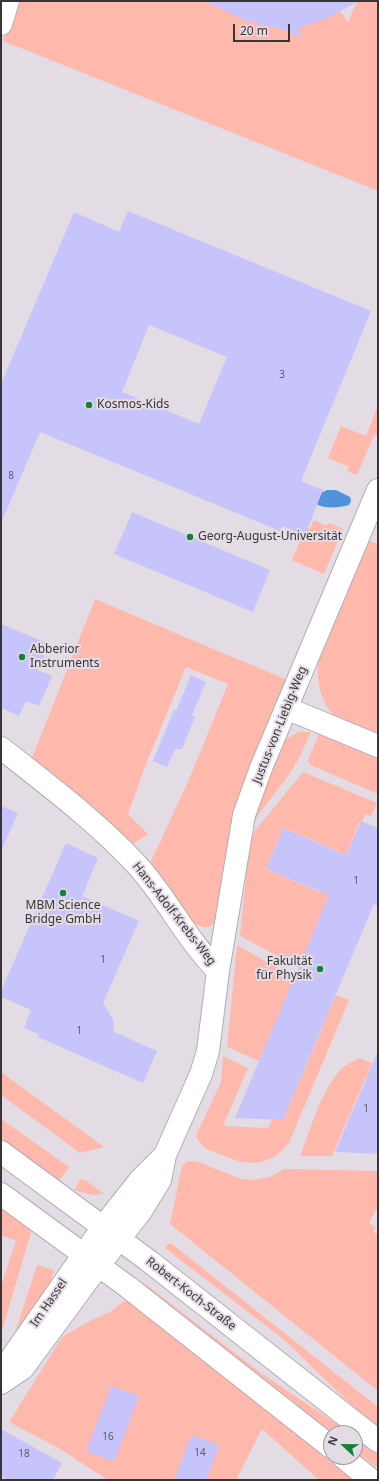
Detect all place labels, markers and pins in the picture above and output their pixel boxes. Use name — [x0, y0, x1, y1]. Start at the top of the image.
place label: Kosmos-Kids — [97, 398, 169, 412]
marker: Kosmos-Kids — [84, 400, 94, 410]
place label: Georg-August-Universität — [198, 530, 342, 544]
marker: Georg-August-Universität — [185, 532, 195, 542]
place label: Abberior Instruments — [30, 643, 99, 671]
marker: Abberior Instruments — [17, 652, 27, 662]
marker: MBM Science Bridge GmbH — [58, 888, 68, 898]
place label: MBM Science Bridge GmbH — [25, 899, 101, 927]
place label: Fakultät für Physik — [256, 955, 312, 983]
marker: Fakultät für Physik — [315, 964, 325, 974]

